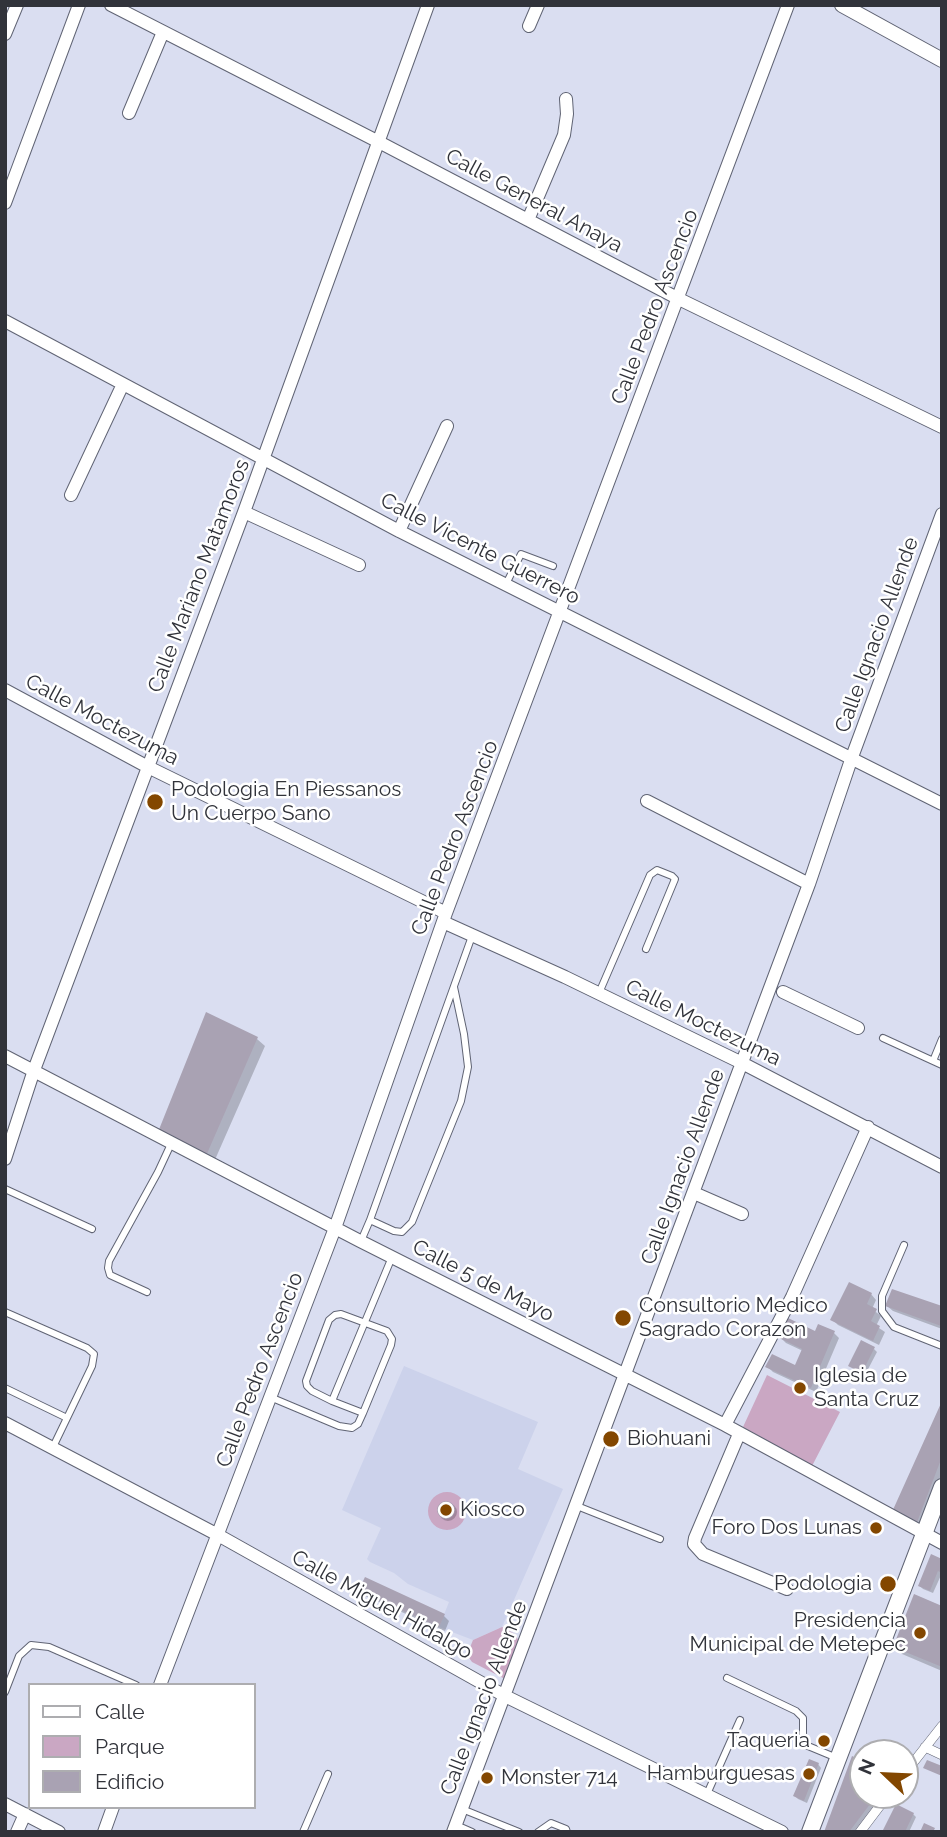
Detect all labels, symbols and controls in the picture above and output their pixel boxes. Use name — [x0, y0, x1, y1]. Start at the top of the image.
street label: Calle General Anaya — [441, 144, 627, 258]
street label: Calle Pedro Ascencio — [606, 206, 704, 408]
street label: Calle Mariano Matamoros — [143, 456, 255, 696]
street label: Calle Vicente Guerrero — [376, 488, 584, 610]
street label: Calle Ignacio Allende — [830, 534, 924, 736]
street label: Calle Moctezuma — [21, 669, 183, 771]
street label: Calle Pedro Ascencio — [406, 737, 504, 939]
place label: Podologia En Piessanos Un Cuerpo Sano — [171, 777, 401, 827]
marker: Podologia En Piessanos Un Cuerpo Sano — [145, 792, 165, 812]
street label: Calle Moctezuma — [621, 974, 785, 1072]
street label: Calle Ignacio Allende — [636, 1066, 730, 1268]
street label: Calle 5 de Mayo — [408, 1234, 558, 1328]
street label: Calle Pedro Ascencio — [211, 1269, 309, 1471]
place label: Consultorio Medico Sagrado Corazon — [639, 1293, 828, 1343]
marker: Consultorio Medico Sagrado Corazon — [613, 1308, 633, 1328]
place label: Iglesia de Santa Cruz — [814, 1363, 919, 1413]
marker: Iglesia de Santa Cruz — [792, 1380, 808, 1396]
place label: Biohuani — [627, 1426, 711, 1452]
marker: Biohuani — [601, 1429, 621, 1449]
place label: Kiosco — [460, 1497, 525, 1523]
marker: Kiosco — [438, 1502, 454, 1518]
place label: Foro Dos Lunas — [711, 1515, 862, 1541]
marker: Foro Dos Lunas — [868, 1520, 884, 1536]
street label: Calle Miguel Hidalgo — [287, 1545, 477, 1665]
place label: Podologia — [774, 1571, 872, 1597]
marker: Podologia — [878, 1574, 898, 1594]
street label: Calle Ignacio Allende — [435, 1597, 533, 1799]
place label: Presidencia Municipal de Metepec — [690, 1608, 906, 1658]
marker: Presidencia Municipal de Metepec — [912, 1625, 928, 1641]
legend — [28, 1683, 256, 1809]
text: Calle — [95, 1699, 145, 1724]
place label: Taqueria — [727, 1728, 810, 1754]
marker: Taqueria — [816, 1733, 832, 1749]
text: Parque — [95, 1734, 164, 1759]
north arrow — [849, 1739, 919, 1809]
text: N — [854, 1756, 879, 1778]
place label: Hamburguesas — [647, 1761, 795, 1787]
place label: Monster 714 — [501, 1765, 618, 1791]
marker: Hamburguesas — [801, 1766, 817, 1782]
text: Edificio — [95, 1769, 164, 1794]
marker: Monster 714 — [479, 1770, 495, 1786]

